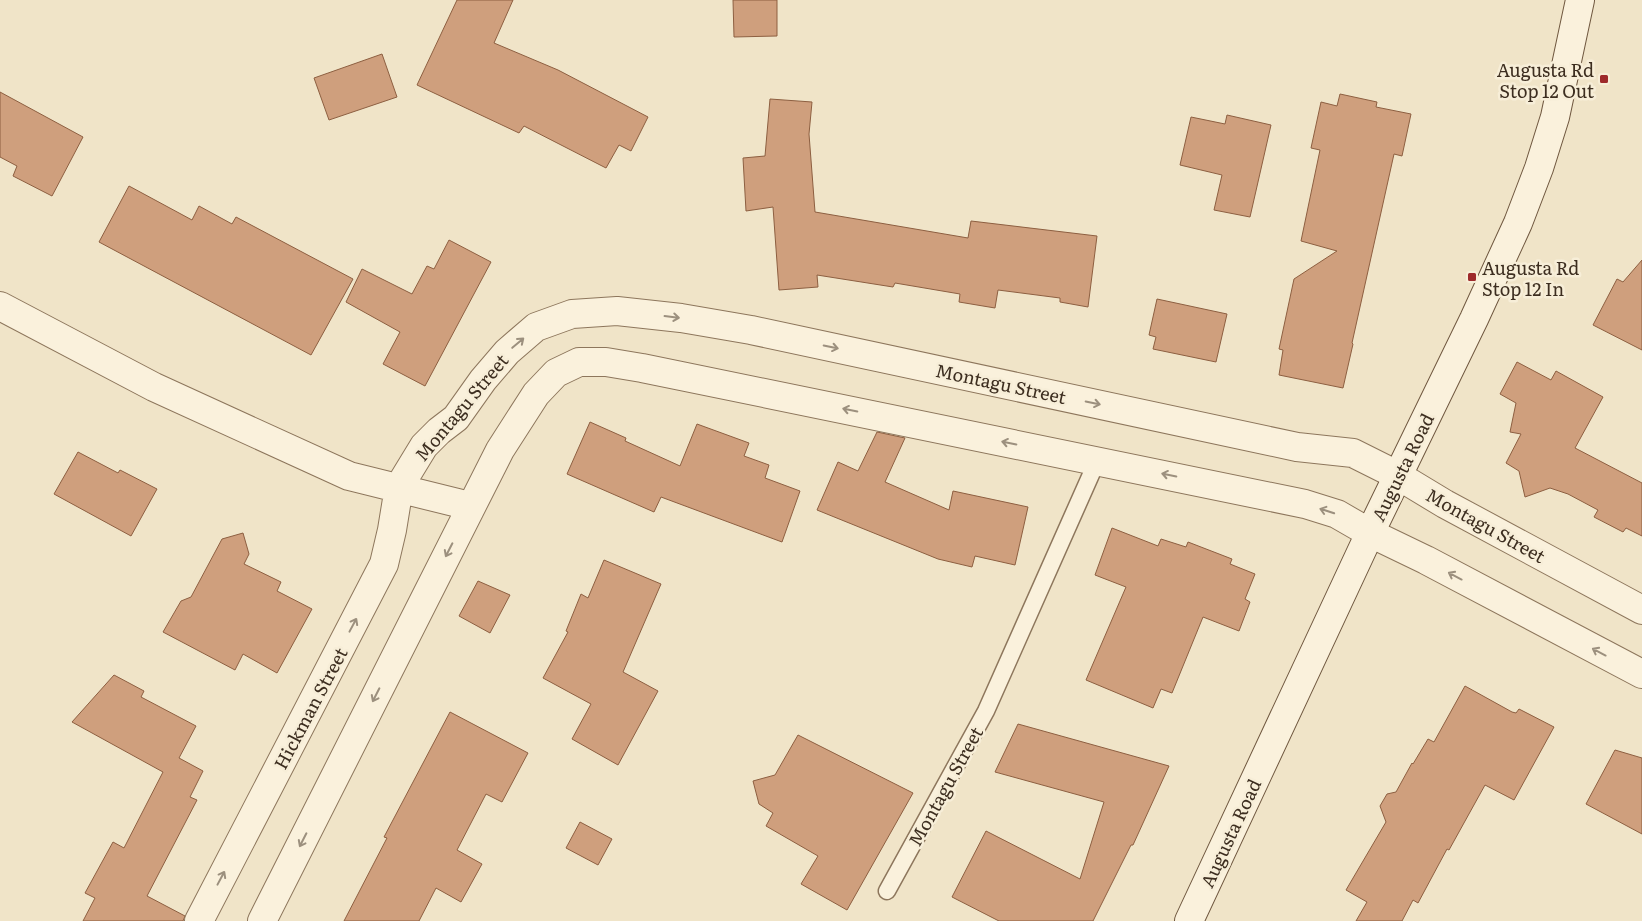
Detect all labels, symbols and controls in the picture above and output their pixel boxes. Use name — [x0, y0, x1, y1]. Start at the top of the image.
place label: Augusta Rd Stop 12 Out — [1497, 56, 1595, 104]
marker: Augusta Rd Stop 12 Out — [1598, 73, 1610, 85]
place label: Augusta Rd Stop 12 In — [1482, 254, 1579, 302]
marker: Augusta Rd Stop 12 In — [1466, 271, 1478, 283]
one-way arrow — [663, 312, 679, 322]
one-way arrow — [511, 338, 524, 349]
one-way arrow — [823, 343, 839, 352]
street label: Montagu Street — [408, 347, 514, 467]
street label: Montagu Street — [933, 356, 1069, 410]
one-way arrow — [1084, 399, 1100, 408]
one-way arrow — [843, 405, 859, 415]
street label: Augusta Road — [1364, 408, 1440, 526]
one-way arrow — [1002, 437, 1018, 447]
one-way arrow — [1161, 470, 1177, 480]
street label: Montagu Street — [1421, 481, 1551, 569]
one-way arrow — [1319, 505, 1335, 515]
one-way arrow — [443, 542, 453, 557]
one-way arrow — [1448, 571, 1463, 580]
one-way arrow — [349, 618, 358, 633]
street label: Hickman Street — [266, 642, 354, 774]
one-way arrow — [1592, 647, 1607, 656]
one-way arrow — [371, 687, 380, 702]
street label: Montagu Street — [901, 721, 989, 851]
street label: Augusta Road — [1193, 774, 1267, 892]
one-way arrow — [298, 832, 307, 847]
one-way arrow — [217, 871, 226, 886]

